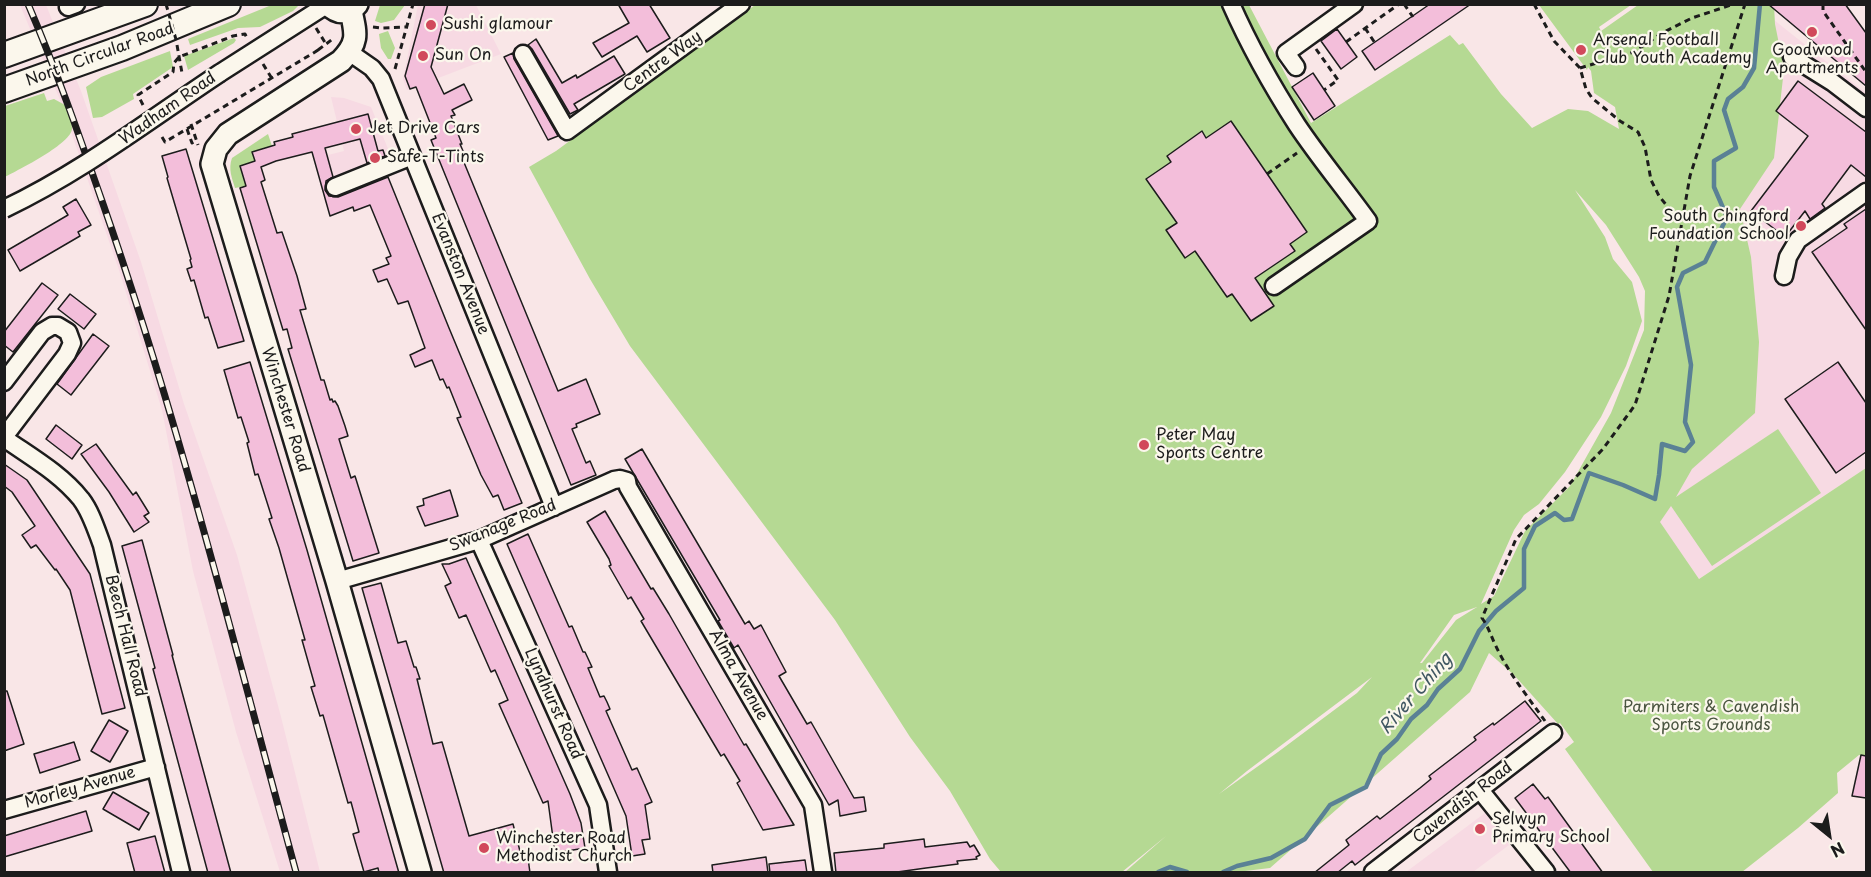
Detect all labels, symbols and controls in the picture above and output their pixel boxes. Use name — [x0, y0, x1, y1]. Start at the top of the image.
place label: Sushi glamour — [443, 15, 552, 35]
marker: Sushi glamour — [424, 18, 438, 32]
street label: North Circular Road — [23, 19, 177, 91]
marker: Goodwood Apartments — [1805, 25, 1819, 39]
street label: Centre Way — [620, 27, 706, 97]
place label: Arsenal Football Club Youth Academy — [1593, 31, 1752, 69]
place label: Goodwood Apartments — [1766, 41, 1858, 79]
marker: Arsenal Football Club Youth Academy — [1574, 43, 1588, 57]
place label: Sun On — [435, 46, 491, 66]
marker: Sun On — [416, 49, 430, 63]
street label: Wadham Road — [116, 69, 220, 149]
place label: Jet Drive Cars — [368, 119, 480, 139]
marker: Jet Drive Cars — [349, 122, 363, 136]
place label: Safe-T-Tints — [387, 148, 484, 168]
marker: Safe-T-Tints — [368, 151, 382, 165]
place label: South Chingford Foundation School — [1649, 207, 1789, 245]
street label: Evanston Avenue — [427, 211, 493, 337]
marker: South Chingford Foundation School — [1794, 219, 1808, 233]
street label: Winchester Road — [257, 345, 313, 475]
place label: Peter May Sports Centre — [1156, 426, 1263, 464]
marker: Peter May Sports Centre — [1137, 438, 1151, 452]
street label: Swanage Road — [447, 496, 559, 556]
street label: Beech Hall Road — [101, 573, 149, 699]
street label: Alma Avenue — [704, 626, 772, 724]
street label: Lyndhurst Road — [520, 645, 586, 763]
water label: River Ching — [1375, 649, 1457, 739]
park label: Parmiters & Cavendish Sports Grounds — [1623, 698, 1799, 736]
street label: Cavendish Road — [1409, 758, 1517, 848]
street label: Morley Avenue — [22, 763, 138, 813]
north arrow — [1799, 805, 1859, 865]
place label: Selwyn Primary School — [1492, 810, 1610, 848]
marker: Selwyn Primary School — [1473, 822, 1487, 836]
place label: Winchester Road Methodist Church — [496, 829, 632, 867]
text: N — [1827, 837, 1849, 864]
marker: Winchester Road Methodist Church — [477, 841, 491, 855]

